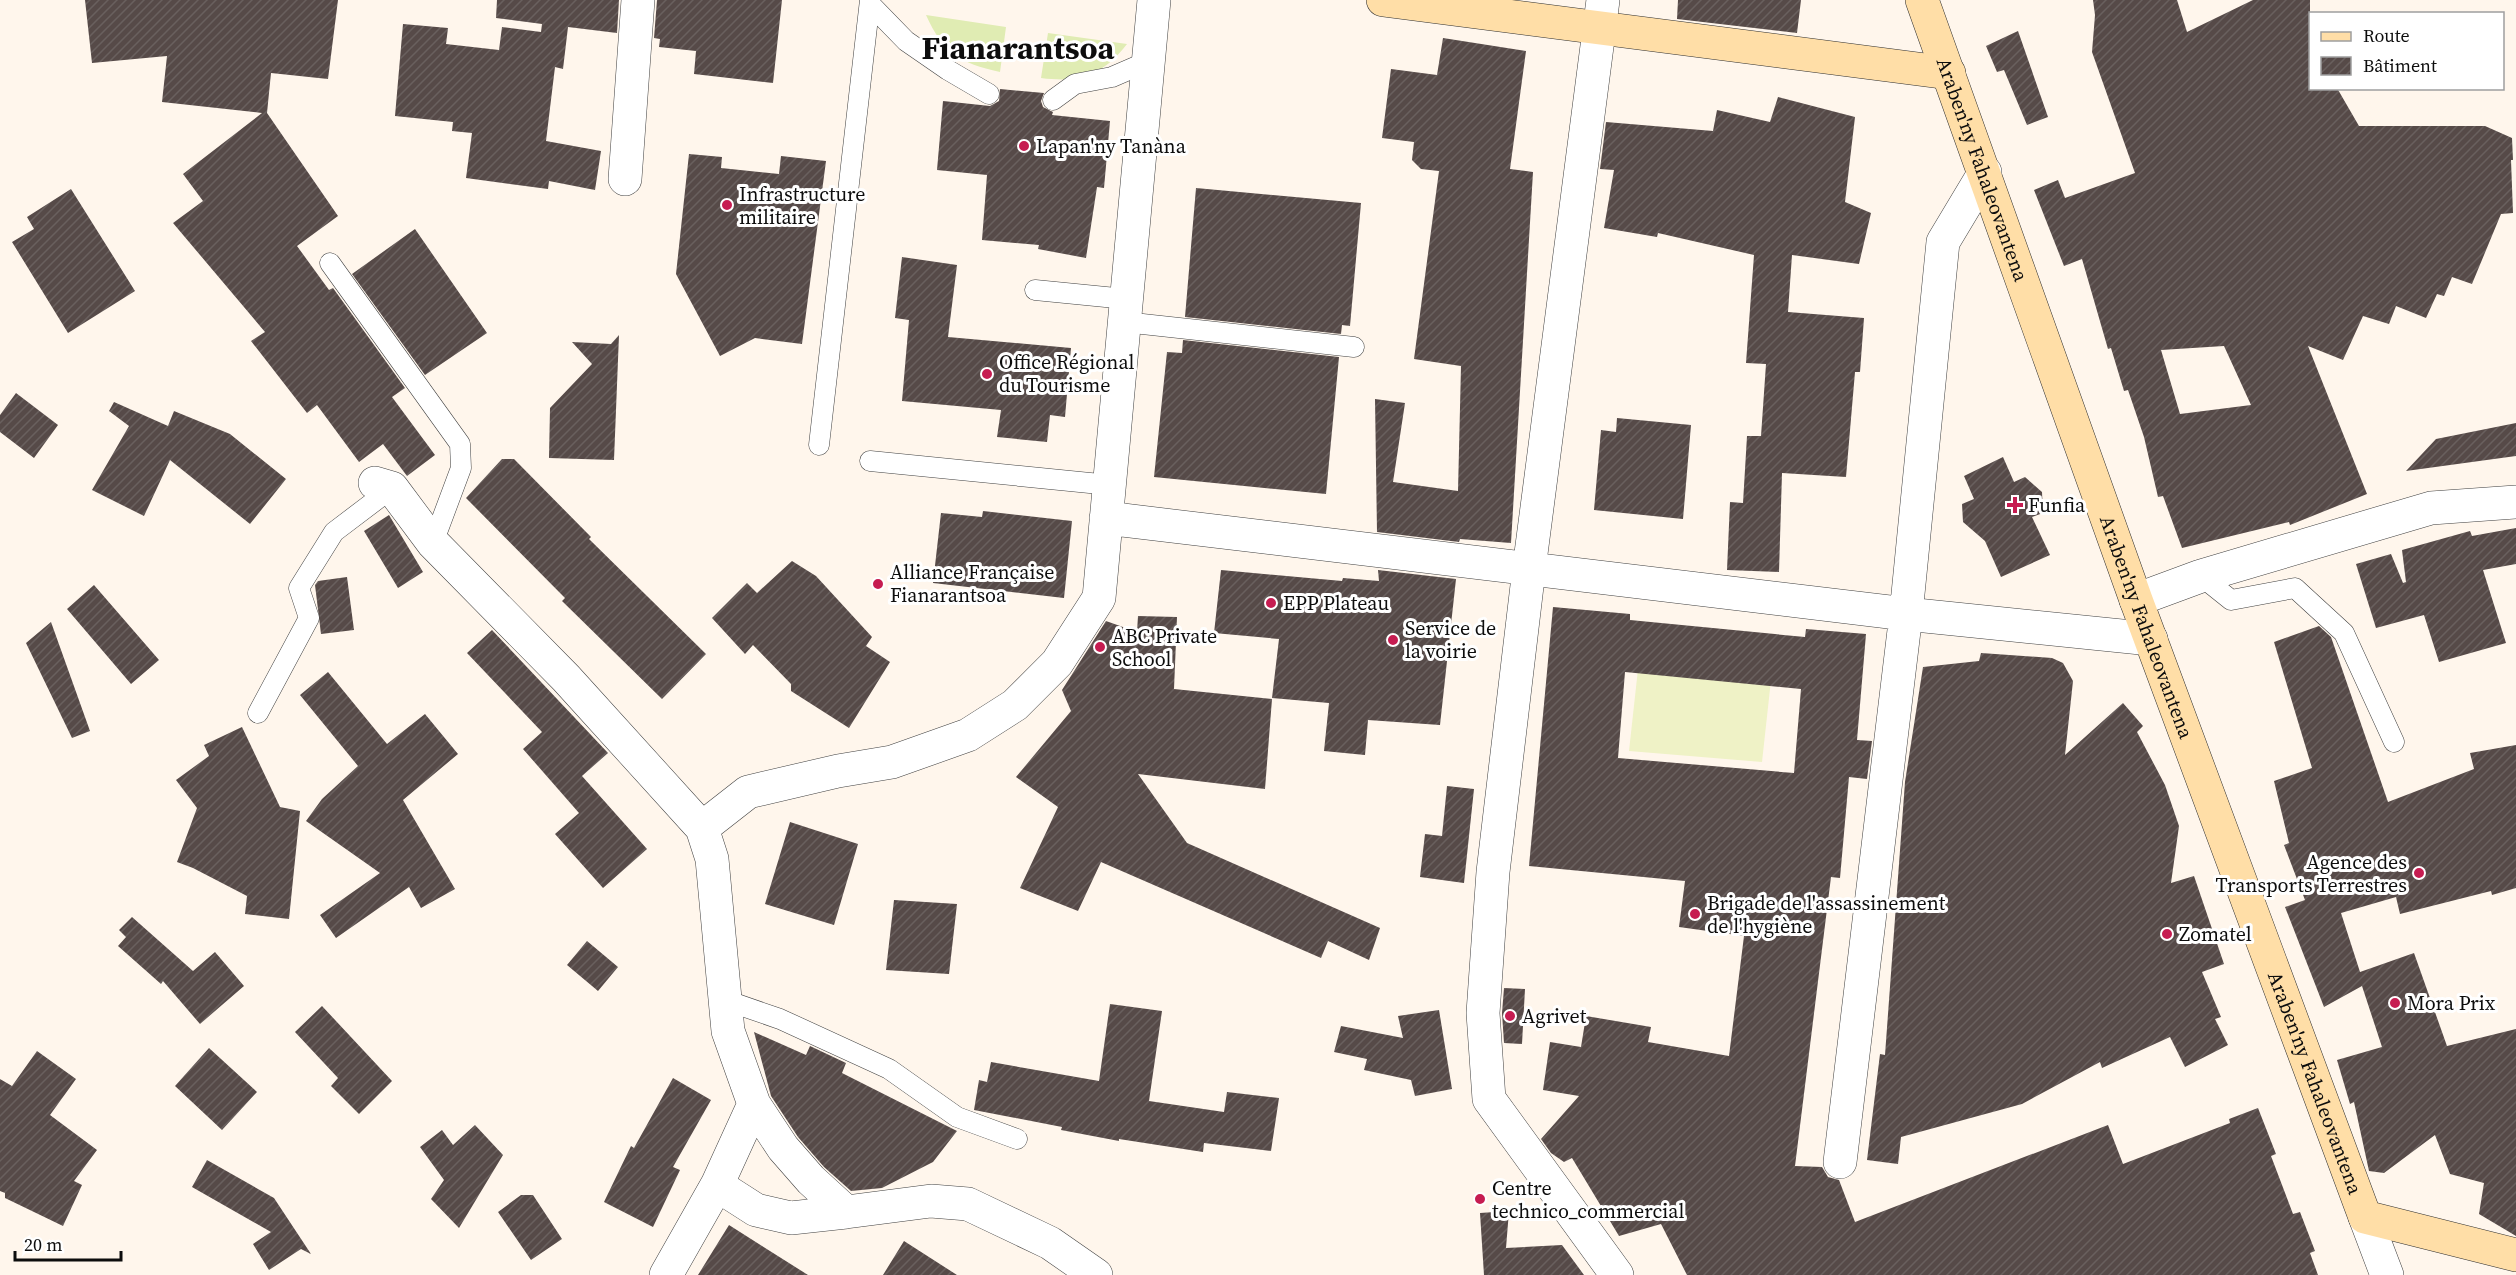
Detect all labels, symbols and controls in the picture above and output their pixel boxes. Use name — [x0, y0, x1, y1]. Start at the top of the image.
legend — [2309, 12, 2504, 90]
text: Route — [2363, 23, 2410, 48]
district label: Fianarantsoa — [922, 26, 1115, 70]
text: Bâtiment — [2363, 53, 2437, 78]
street label: Araben'ny Fahaleovantena — [1930, 54, 2036, 286]
place label: Lapan'ny Tanàna — [1036, 132, 1187, 160]
marker: Lapan'ny Tanàna — [1017, 139, 1031, 153]
place label: Infrastructure militaire — [739, 180, 866, 231]
marker: Infrastructure militaire — [720, 198, 734, 212]
place label: Office Régional du Tourisme — [999, 348, 1135, 399]
marker: Office Régional du Tourisme — [980, 367, 994, 381]
place label: Funfia — [2028, 491, 2086, 519]
marker: Funfia — [2006, 496, 2024, 514]
street label: Araben'ny Fahaleovantena — [2093, 512, 2201, 743]
place label: Alliance Française Fianarantsoa — [890, 558, 1054, 609]
marker: Alliance Française Fianarantsoa — [871, 577, 885, 591]
place label: EPP Plateau — [1283, 589, 1389, 617]
marker: EPP Plateau — [1264, 596, 1278, 610]
place label: Service de la voirie — [1405, 614, 1496, 665]
place label: ABC Private School — [1112, 622, 1217, 673]
marker: Service de la voirie — [1386, 633, 1400, 647]
marker: ABC Private School — [1093, 640, 1107, 654]
place label: Agence des Transports Terrestres — [2216, 848, 2407, 899]
marker: Agence des Transports Terrestres — [2412, 866, 2426, 880]
place label: Brigade de l'assassinement de l'hygiène — [1707, 889, 1946, 940]
marker: Brigade de l'assassinement de l'hygiène — [1688, 907, 1702, 921]
place label: Zomatel — [2179, 920, 2252, 948]
marker: Zomatel — [2160, 927, 2174, 941]
street label: Araben'ny Fahaleovantena — [2261, 967, 2370, 1199]
place label: Mora Prix — [2407, 989, 2496, 1017]
marker: Mora Prix — [2388, 996, 2402, 1010]
place label: Agrivet — [1522, 1002, 1587, 1030]
marker: Agrivet — [1503, 1009, 1517, 1023]
place label: Centre technico_commercial — [1492, 1174, 1684, 1225]
marker: Centre technico_commercial — [1473, 1192, 1487, 1206]
scale bar — [15, 1224, 122, 1262]
text: 20 m — [24, 1232, 62, 1257]

